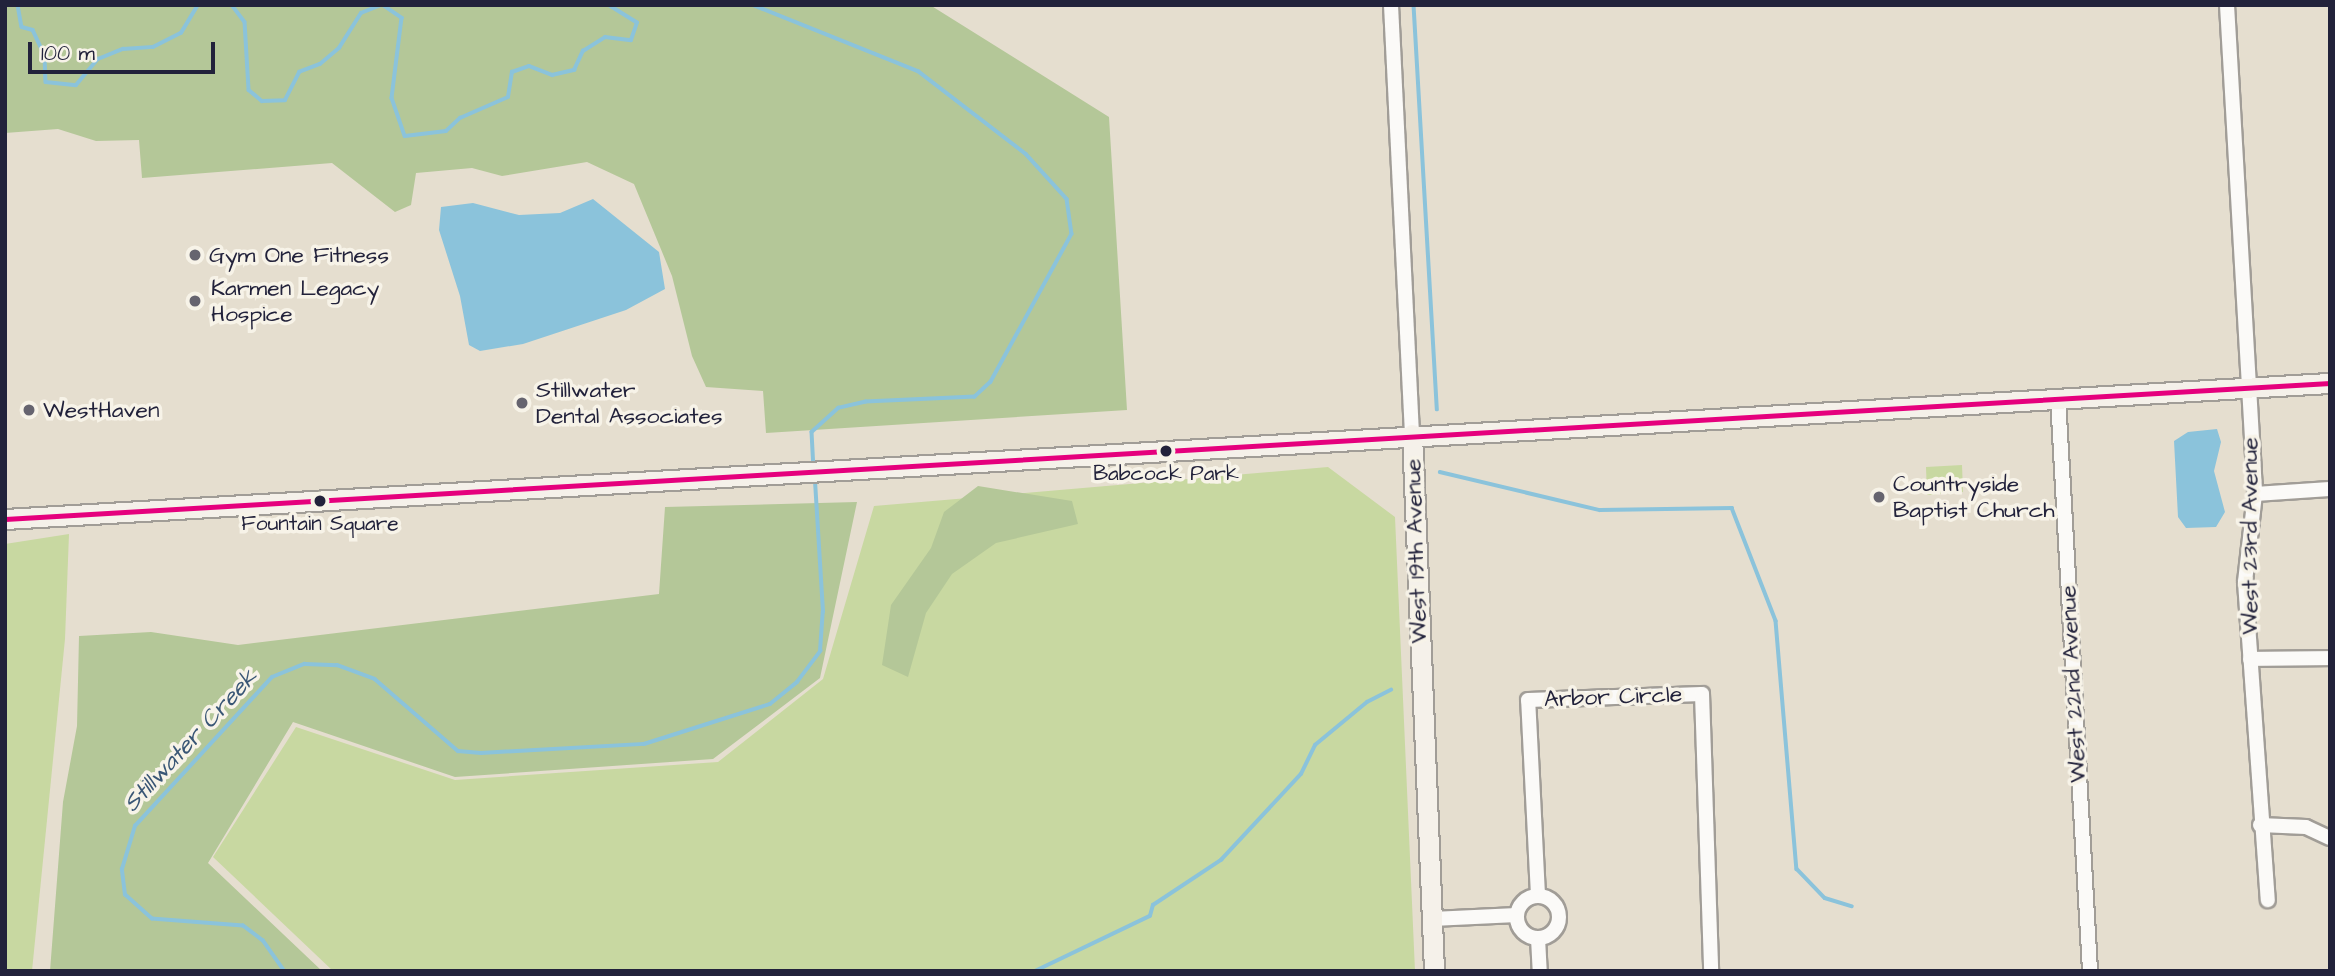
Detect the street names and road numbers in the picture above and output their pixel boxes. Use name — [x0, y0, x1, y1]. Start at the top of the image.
street label: West 23rd Avenue — [2236, 437, 2264, 635]
street label: West 19th Avenue — [1399, 458, 1433, 644]
street label: West 22nd Avenue — [2054, 585, 2092, 783]
street label: Arbor Circle — [1543, 681, 1683, 713]

